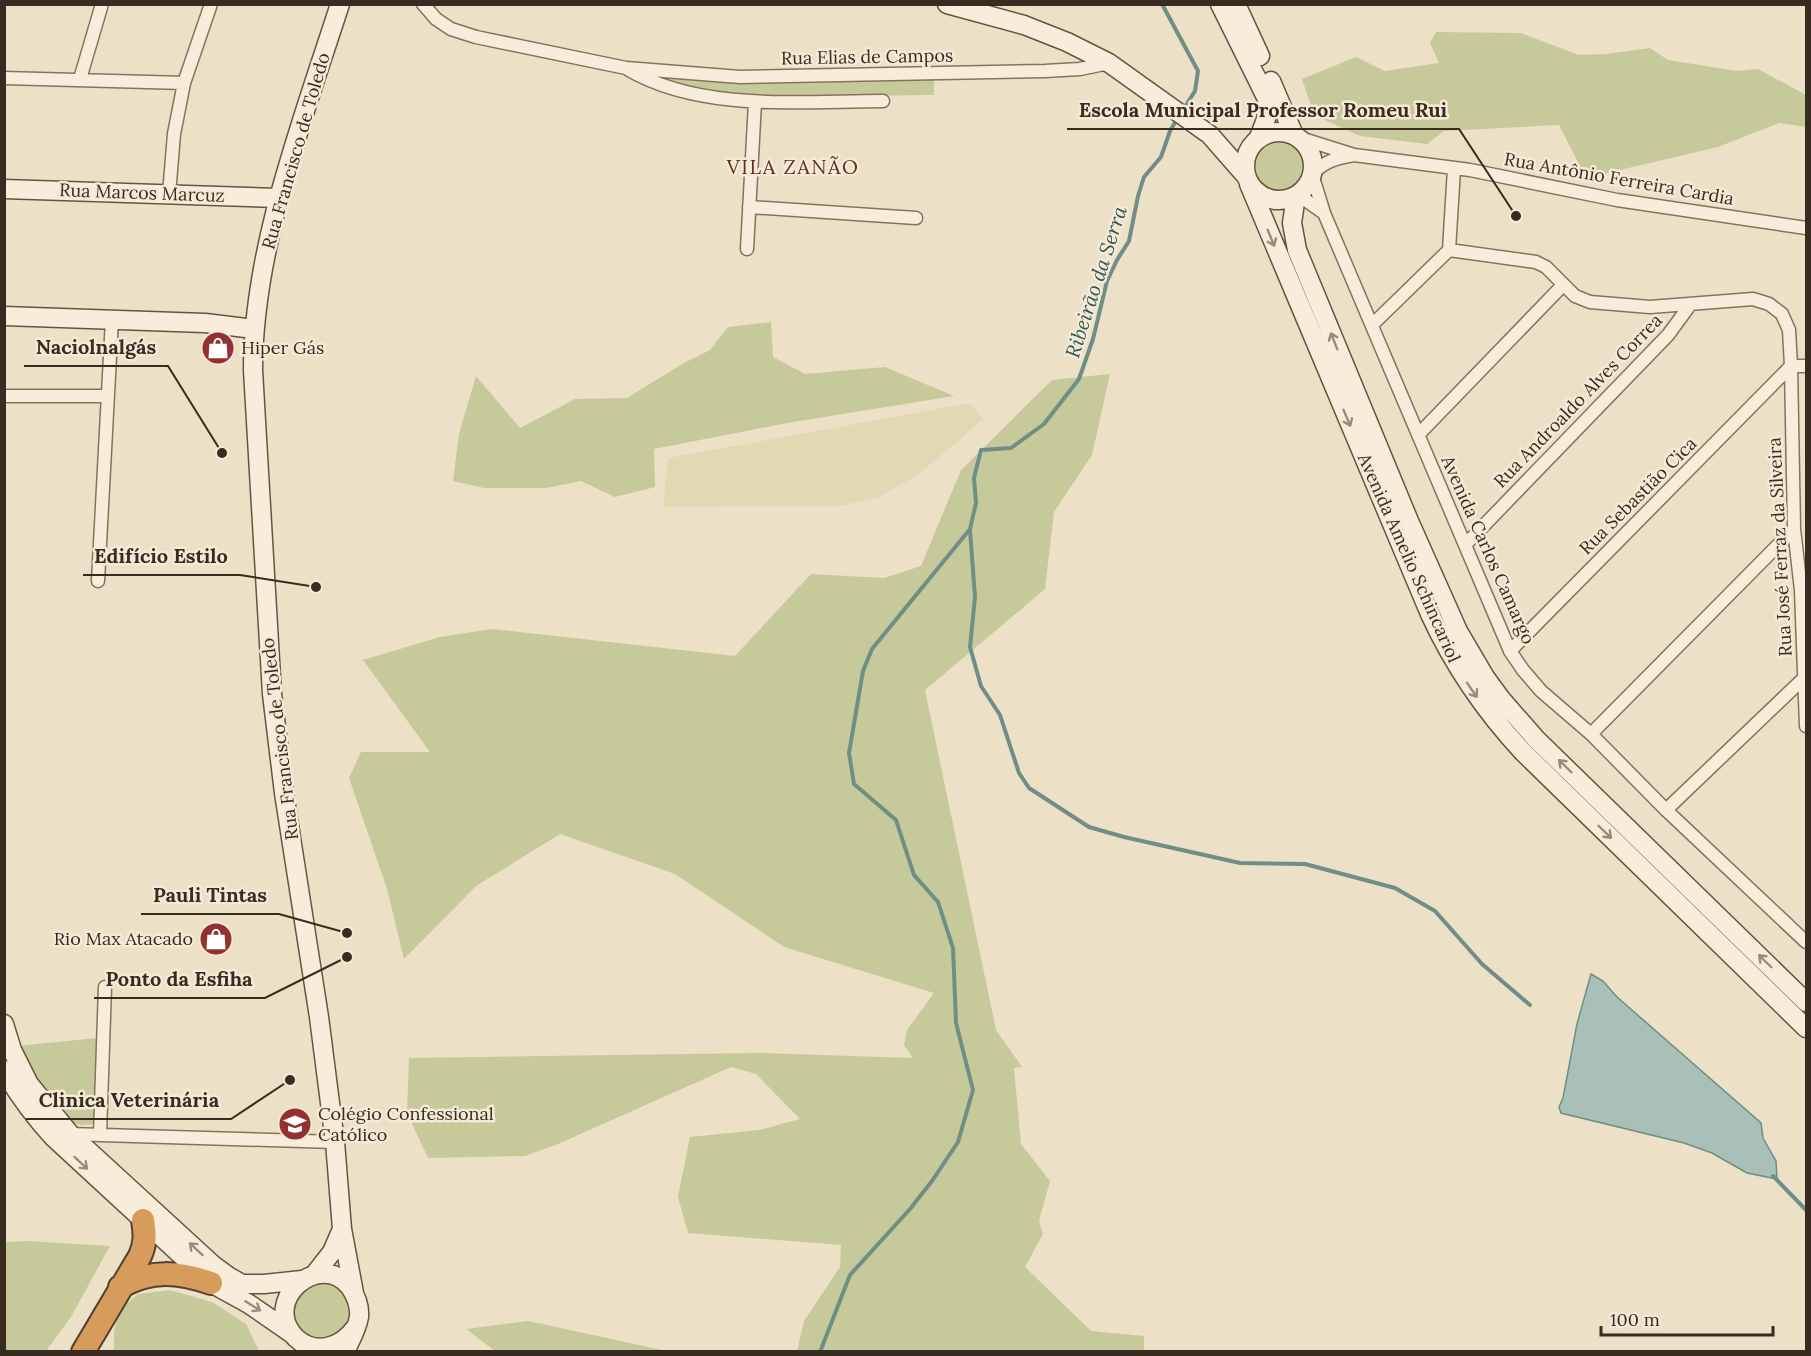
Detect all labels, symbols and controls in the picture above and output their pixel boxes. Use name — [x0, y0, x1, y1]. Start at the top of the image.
street label: Rua Elias de Campos — [781, 43, 953, 70]
street label: Rua Francisco de Toledo — [256, 50, 335, 252]
callout: Escola Municipal Professor Romeu Rui — [1067, 91, 1459, 129]
text: Escola Municipal Professor Romeu Rui — [1079, 97, 1448, 122]
street label: Rua Antônio Ferreira Cardia — [1502, 147, 1736, 210]
district label: VILA ZANÃO — [726, 154, 859, 179]
street label: Rua Marcos Marcuz — [59, 178, 225, 207]
water label: Ribeirão da Serra — [1059, 203, 1132, 361]
one-way arrow — [1266, 229, 1277, 247]
street label: Rua Androaldo Alves Correa — [1488, 309, 1667, 492]
callout: Naciolnalgás — [24, 328, 168, 366]
shop icon: Hiper Gás — [200, 330, 236, 366]
one-way arrow — [1328, 332, 1339, 350]
text: Naciolnalgás — [36, 334, 157, 359]
place label: Hiper Gás — [241, 336, 324, 359]
one-way arrow — [1342, 408, 1353, 427]
street label: Rua Sebastião Cica — [1574, 432, 1701, 559]
street label: Rua José Ferraz da Silveira — [1762, 437, 1797, 657]
street label: Avenida Amelio Schincariol — [1352, 449, 1466, 666]
street label: Avenida Carlos Camargo — [1436, 451, 1540, 648]
callout: Edifício Estilo — [83, 537, 240, 575]
text: Edifício Estilo — [94, 543, 228, 568]
street label: Rua Francisco de Toledo — [256, 637, 303, 842]
one-way arrow — [1466, 681, 1478, 698]
one-way arrow — [1557, 759, 1572, 774]
one-way arrow — [1598, 825, 1613, 839]
callout: Pauli Tintas — [141, 876, 279, 914]
text: Pauli Tintas — [153, 882, 267, 907]
shop icon: Rio Max Atacado — [198, 921, 234, 957]
place label: Rio Max Atacado — [54, 927, 193, 950]
one-way arrow — [1757, 954, 1772, 968]
callout: Ponto da Esfiha — [94, 960, 265, 998]
text: Ponto da Esfiha — [105, 966, 253, 991]
callout: Clinica Veterinária — [26, 1081, 231, 1119]
text: Clinica Veterinária — [39, 1087, 220, 1112]
place label: Colégio Confessional Católico — [318, 1102, 494, 1146]
school or university icon: Colégio Confessional Católico — [277, 1106, 313, 1142]
one-way arrow — [73, 1156, 88, 1171]
one-way arrow — [188, 1242, 203, 1256]
scale bar — [1601, 1299, 1774, 1337]
one-way arrow — [244, 1301, 261, 1313]
text: 100 m — [1610, 1308, 1660, 1331]

